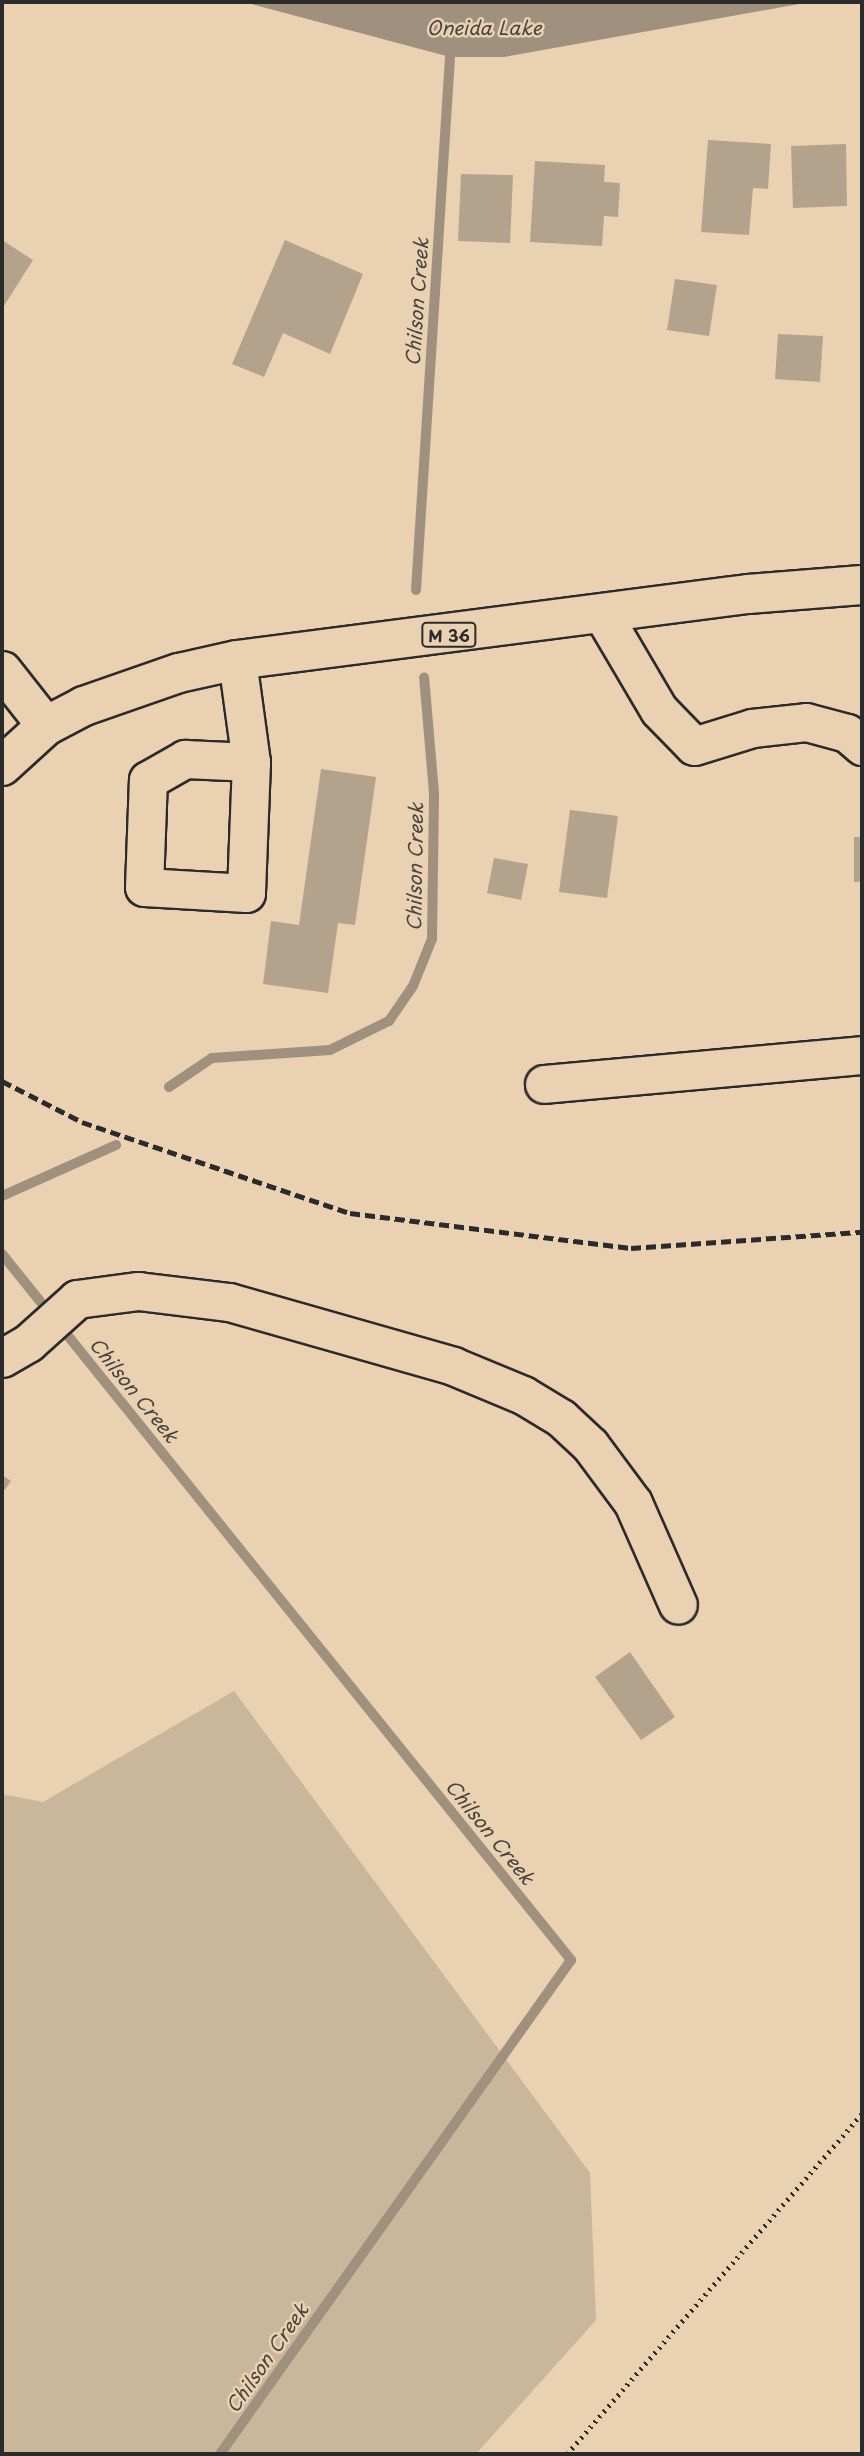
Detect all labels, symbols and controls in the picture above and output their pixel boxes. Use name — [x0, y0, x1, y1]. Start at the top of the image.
water label: Oneida Lake — [427, 17, 541, 39]
water label: Chilson Creek — [401, 237, 433, 367]
road number: M 36 — [421, 622, 477, 648]
water label: Chilson Creek — [402, 803, 428, 931]
water label: Chilson Creek — [85, 1333, 183, 1447]
water label: Chilson Creek — [441, 1775, 539, 1889]
water label: Chilson Creek — [221, 2299, 313, 2417]

